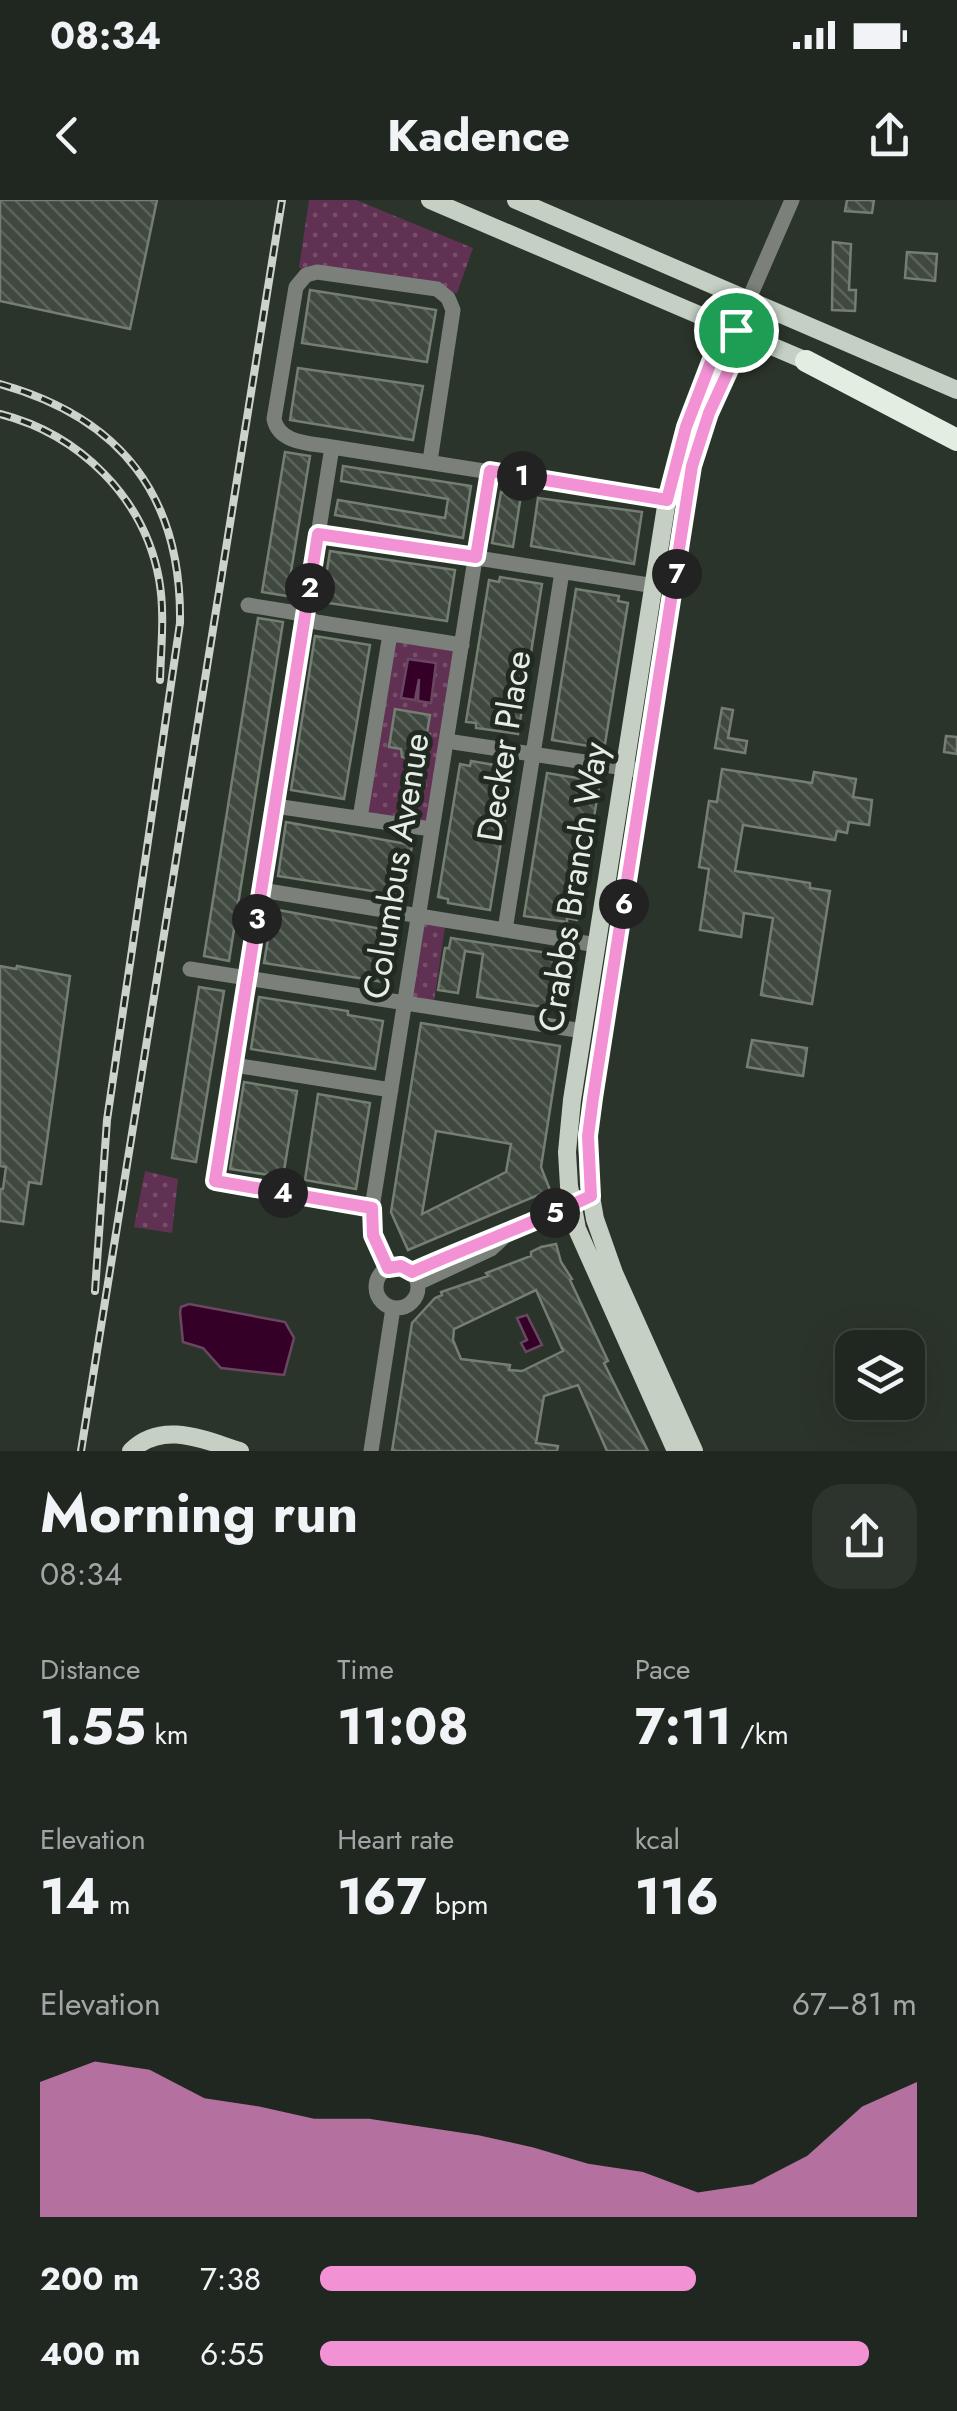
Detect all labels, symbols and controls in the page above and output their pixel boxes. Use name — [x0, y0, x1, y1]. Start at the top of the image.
text: 08:34 — [50, 8, 161, 63]
text: Kadence — [387, 103, 570, 168]
icon: back — [40, 108, 95, 163]
icon: share — [862, 108, 917, 163]
pin — [694, 288, 779, 373]
icon: arrive — [709, 303, 764, 358]
pin: 1 — [497, 451, 547, 501]
text: 1 — [515, 455, 529, 496]
pin: 7 — [652, 549, 702, 599]
text: 7 — [669, 553, 685, 594]
pin: 2 — [285, 563, 335, 613]
text: 2 — [301, 567, 319, 608]
street label: Decker Place — [464, 647, 544, 845]
street label: Columbus Avenue — [350, 729, 442, 1003]
street label: Crabbs Branch Way — [525, 738, 621, 1036]
pin: 6 — [599, 879, 649, 929]
text: 6 — [615, 883, 633, 924]
pin: 3 — [232, 894, 282, 944]
text: 3 — [248, 898, 266, 939]
pin: 4 — [258, 1168, 308, 1218]
text: 4 — [273, 1172, 293, 1213]
pin: 5 — [530, 1188, 580, 1238]
text: 5 — [546, 1192, 564, 1233]
map controls — [835, 1330, 925, 1420]
button: layers — [835, 1330, 925, 1420]
text: Morning run — [40, 1473, 358, 1553]
button: share — [812, 1484, 917, 1589]
text: 08:34 — [40, 1551, 122, 1597]
text: Distance — [40, 1649, 140, 1690]
text: Time — [337, 1649, 394, 1690]
text: Pace — [635, 1649, 690, 1690]
text: 1.55 — [40, 1690, 146, 1763]
text: 11:08 — [337, 1690, 469, 1763]
text: 7:11 — [635, 1690, 732, 1763]
text: km — [146, 1714, 189, 1755]
text: /km — [732, 1714, 789, 1755]
text: Elevation — [40, 1819, 146, 1860]
text: Heart rate — [337, 1819, 454, 1860]
text: kcal — [635, 1819, 680, 1860]
text: 14 — [40, 1860, 100, 1933]
text: 167 — [337, 1860, 426, 1933]
text: 116 — [635, 1860, 719, 1933]
text: m — [100, 1884, 131, 1925]
text: bpm — [426, 1884, 489, 1925]
text: Elevation — [40, 1981, 161, 2027]
text: 67–81 m — [792, 1981, 917, 2027]
text: 200 m — [40, 2256, 139, 2302]
text: 7:38 — [200, 2256, 261, 2302]
text: 400 m — [40, 2331, 141, 2377]
text: 6:55 — [200, 2331, 264, 2377]

